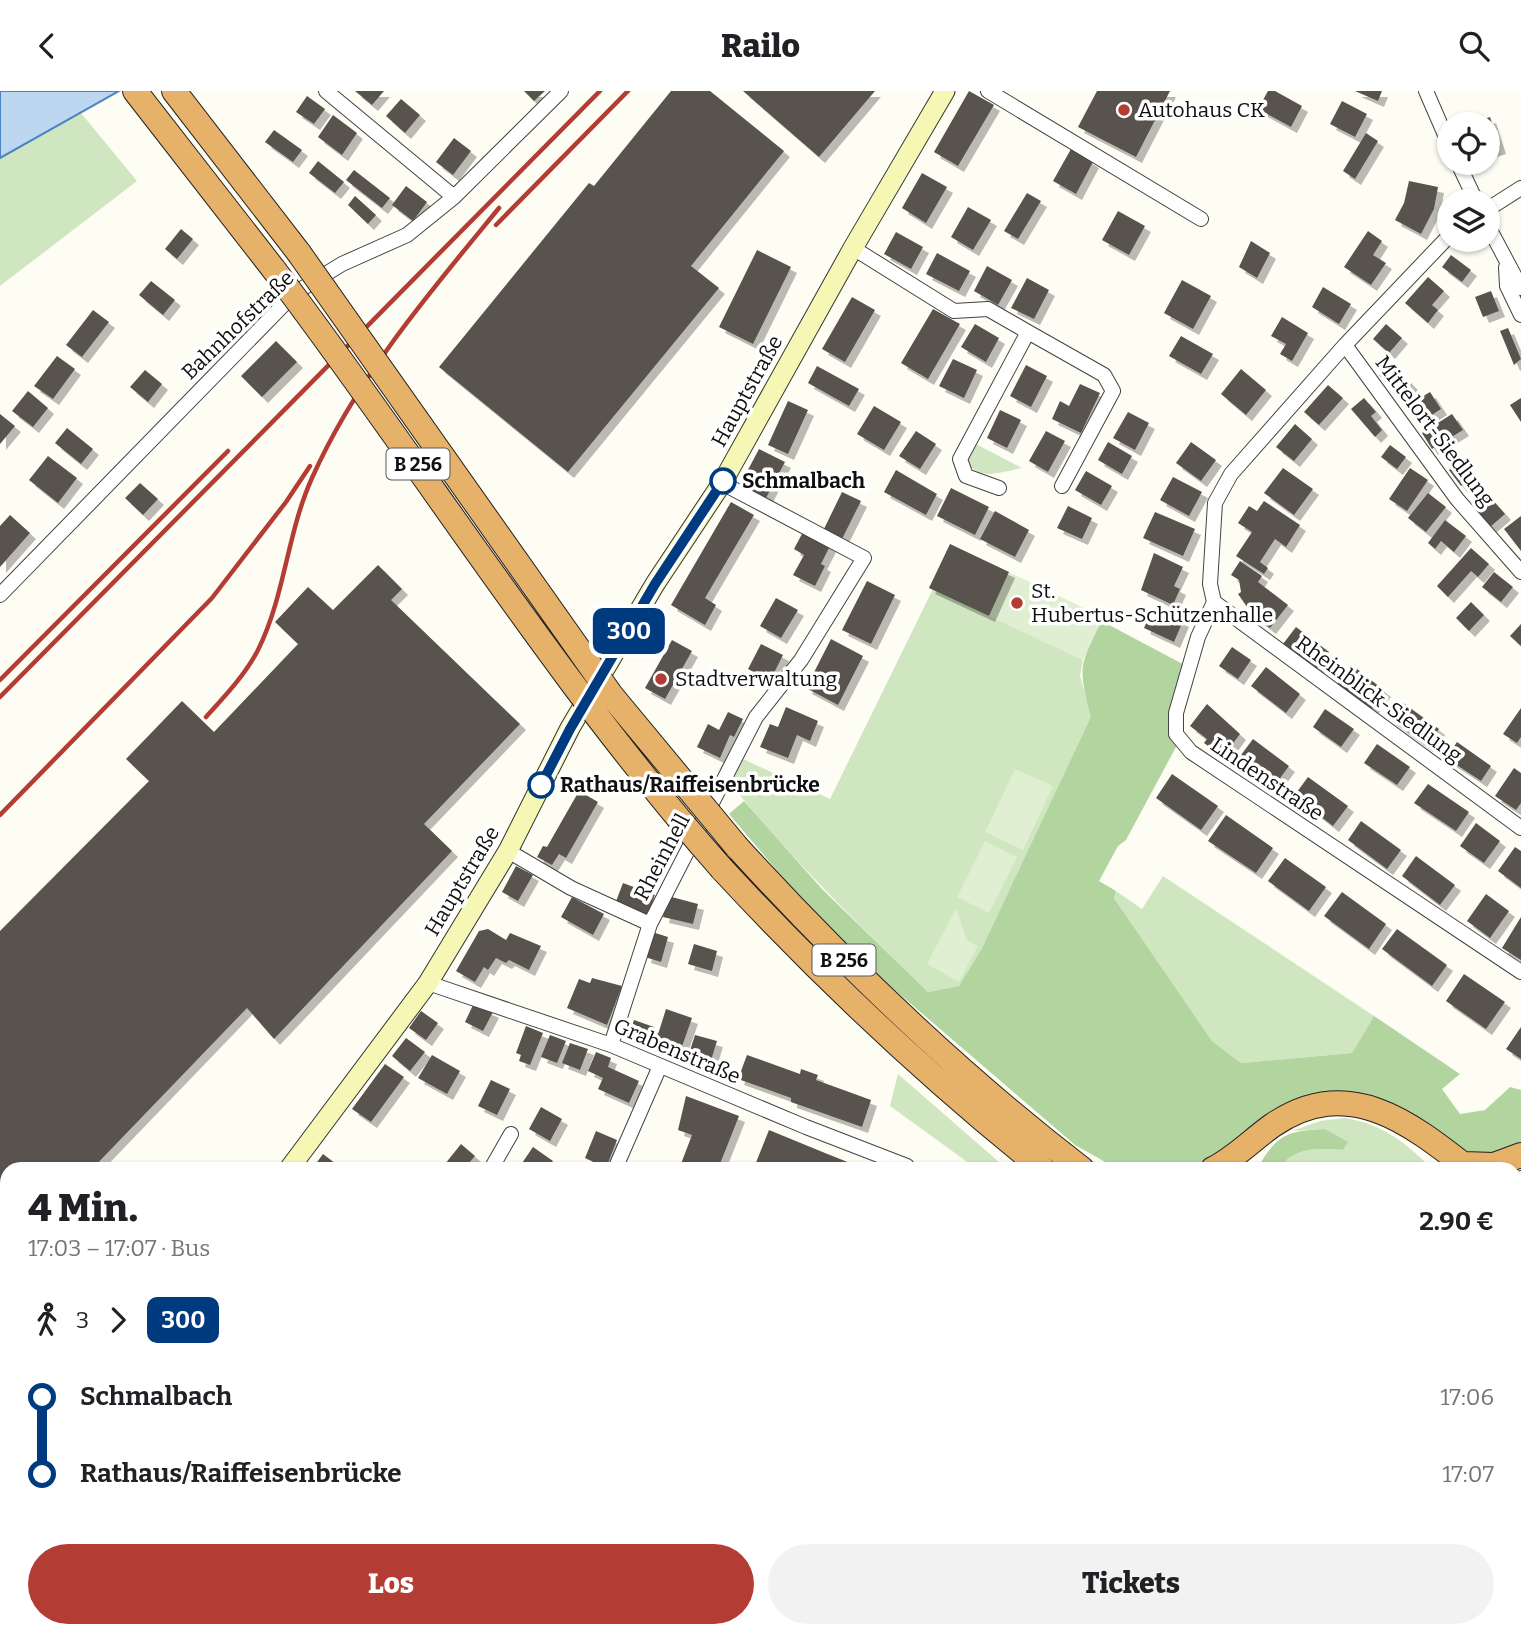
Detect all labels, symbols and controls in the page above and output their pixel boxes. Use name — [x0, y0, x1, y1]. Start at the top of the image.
icon: back — [28, 27, 66, 65]
text: Railo — [721, 27, 800, 65]
icon: search — [1455, 27, 1493, 65]
place label: Autohaus CK — [1138, 97, 1265, 123]
marker: Autohaus CK — [1116, 102, 1132, 118]
map controls — [1437, 112, 1500, 252]
button: locate — [1437, 112, 1500, 175]
button: layers — [1437, 189, 1500, 252]
street label: Bahnhofstraße — [176, 265, 300, 385]
street label: Hauptstraße — [706, 331, 788, 451]
street label: Mittelort-Siedlung — [1370, 350, 1500, 512]
road number: B 256 — [386, 449, 450, 479]
marker: Schmalbach — [710, 468, 736, 494]
place label: Schmalbach — [742, 468, 866, 494]
place label: St. Hubertus-Schützenhalle — [1031, 578, 1273, 628]
marker: St. Hubertus-Schützenhalle — [1009, 595, 1025, 611]
line badge: 300 — [589, 608, 669, 654]
text: 300 — [607, 617, 651, 645]
street label: Rheinblick-Siedlung — [1291, 630, 1468, 768]
place label: Stadtverwaltung — [675, 666, 837, 692]
marker: Stadtverwaltung — [653, 671, 669, 687]
street label: Lindenstraße — [1206, 732, 1328, 826]
marker: Rathaus/Raiffeisenbrücke — [528, 772, 554, 798]
place label: Rathaus/Raiffeisenbrücke — [560, 772, 820, 798]
street label: Rheinhell — [628, 809, 696, 905]
street label: Hauptstraße — [419, 821, 505, 941]
road number: B 256 — [812, 945, 876, 975]
street label: Grabenstraße — [610, 1013, 744, 1089]
text: 4 Min. — [28, 1185, 138, 1231]
text: 2.90 € — [1419, 1206, 1494, 1237]
text: 17:03 – 17:07 · Bus — [28, 1234, 210, 1262]
icon: walk — [28, 1301, 66, 1339]
icon: forward — [99, 1301, 137, 1339]
text: 3 — [76, 1306, 89, 1334]
text: 300 — [161, 1306, 205, 1334]
text: Schmalbach — [80, 1381, 232, 1412]
text: 17:06 — [1440, 1383, 1494, 1411]
text: Rathaus/Raiffeisenbrücke — [80, 1458, 402, 1489]
text: 17:07 — [1442, 1460, 1494, 1488]
button: Los — [28, 1544, 754, 1624]
button: Tickets — [768, 1544, 1494, 1624]

